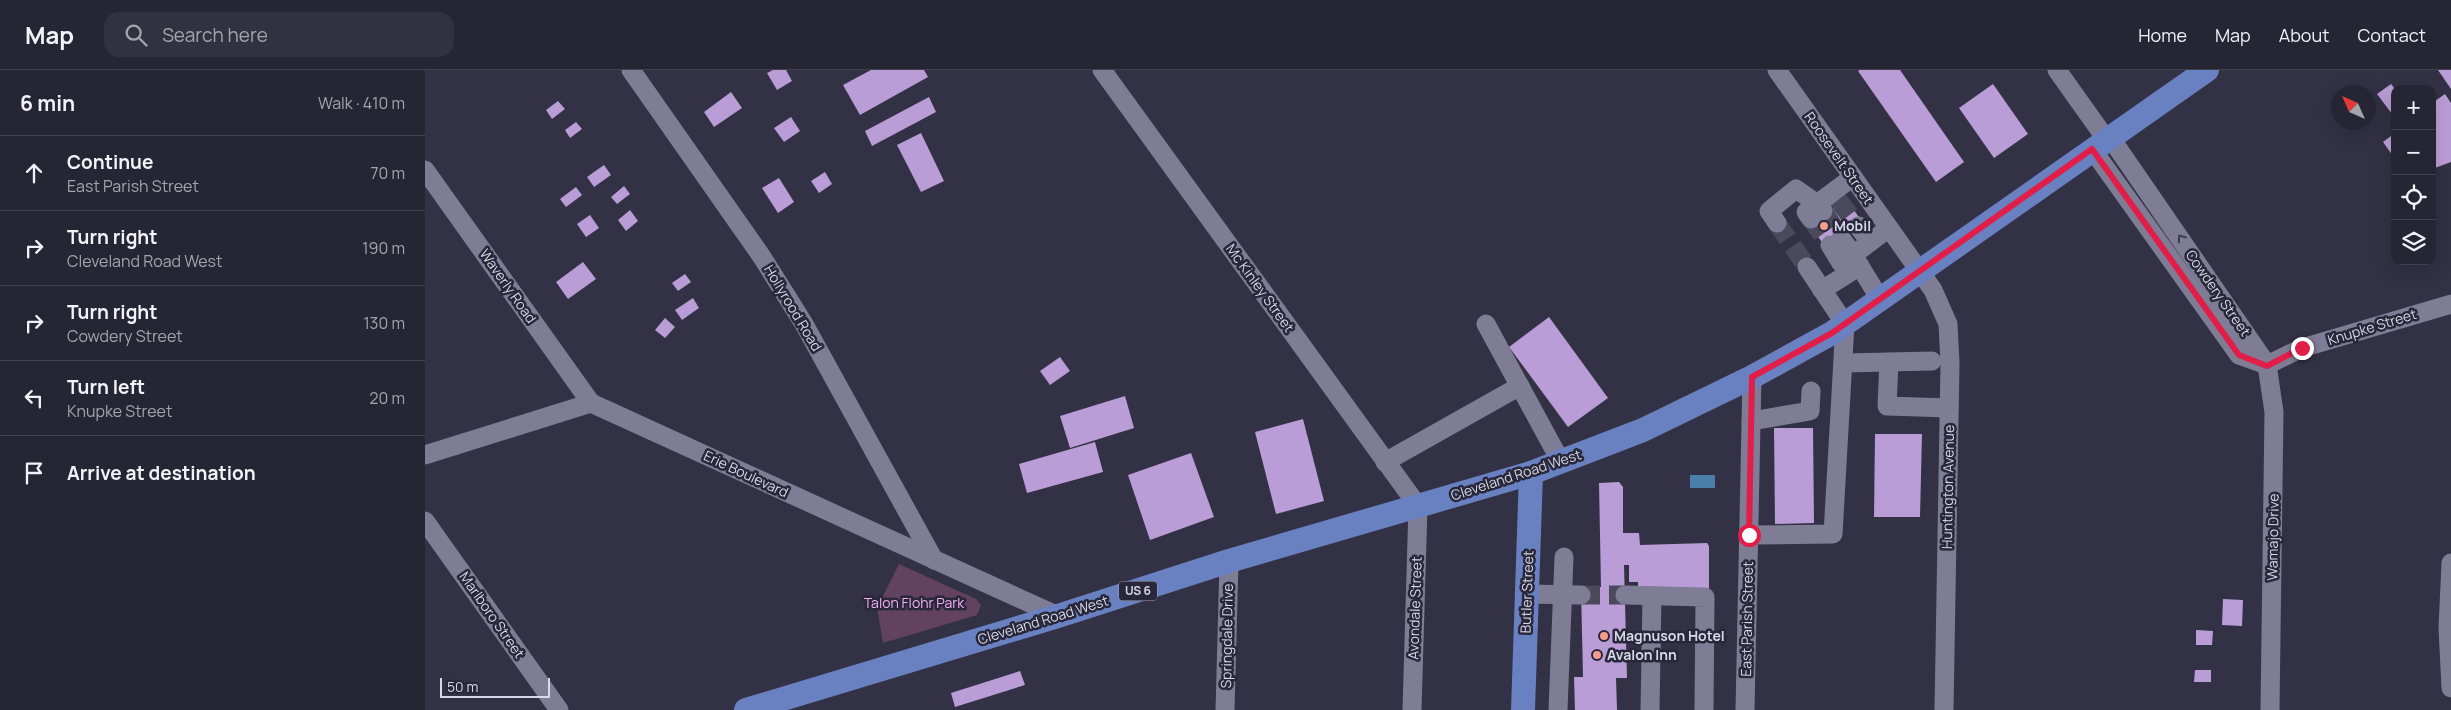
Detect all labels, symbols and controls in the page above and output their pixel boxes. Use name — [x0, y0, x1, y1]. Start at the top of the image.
search box — [104, 12, 454, 57]
text: Map — [25, 18, 74, 51]
icon: search — [122, 21, 150, 49]
text: Search here — [162, 22, 268, 48]
text: Home — [2138, 23, 2187, 47]
text: Map — [2215, 23, 2251, 47]
text: About — [2279, 23, 2329, 47]
text: Contact — [2357, 23, 2426, 47]
north arrow — [2331, 85, 2376, 130]
map controls — [2391, 85, 2436, 265]
button: + — [2391, 85, 2436, 130]
text: 6 min — [20, 89, 75, 117]
text: Walk · 410 m — [318, 92, 405, 114]
street label: Roosevelt Street — [1801, 108, 1878, 208]
button: − — [2391, 130, 2436, 175]
text: Continue — [67, 149, 153, 175]
icon: ahead — [20, 159, 48, 187]
text: 70 m — [370, 162, 405, 184]
text: East Parish Street — [67, 175, 199, 197]
button: locate — [2391, 175, 2436, 220]
place label: Mobil — [1834, 216, 1871, 235]
marker: Mobil — [1818, 220, 1830, 232]
button: layers — [2391, 220, 2436, 265]
text: Turn right — [67, 224, 157, 250]
icon: right — [20, 234, 48, 262]
one-way arrow — [2178, 235, 2187, 244]
text: 190 m — [362, 237, 405, 259]
street label: Mc Kinley Street — [1222, 240, 1299, 336]
street label: Waverly Road — [476, 245, 541, 327]
street label: Cowdery Street — [2182, 246, 2255, 340]
text: Cleveland Road West — [67, 250, 222, 272]
street label: Hollyrood Road — [760, 261, 827, 354]
text: Turn right — [67, 299, 157, 325]
street label: Knupke Street — [2325, 304, 2419, 349]
icon: right — [20, 309, 48, 337]
text: 130 m — [363, 312, 405, 334]
text: Cowdery Street — [67, 325, 183, 347]
route end — [2291, 337, 2314, 360]
text: Turn left — [67, 374, 145, 400]
icon: left — [20, 384, 48, 412]
text: 20 m — [369, 387, 405, 409]
text: Knupke Street — [67, 400, 172, 422]
street label: Huntington Avenue — [1937, 425, 1958, 549]
street label: Cleveland Road West — [1448, 444, 1584, 505]
street label: Erie Boulevard — [701, 446, 792, 501]
icon: arrive — [20, 459, 48, 487]
text: Arrive at destination — [67, 460, 256, 486]
street label: Wamajo Drive — [2262, 493, 2283, 581]
route start — [1738, 524, 1761, 547]
street label: Butler Street — [1516, 550, 1537, 634]
street label: Avondale Street — [1403, 556, 1426, 660]
street label: East Parish Street — [1736, 561, 1757, 677]
street label: Marlboro Street — [456, 568, 530, 662]
road number: US 6 — [1119, 582, 1157, 600]
street label: Springdale Drive — [1216, 583, 1237, 689]
street label: Cleveland Road West — [975, 590, 1111, 648]
park label: Talon Flohr Park — [864, 593, 965, 612]
place label: Magnuson Hotel — [1614, 626, 1725, 645]
marker: Magnuson Hotel — [1598, 630, 1610, 642]
place label: Avalon Inn — [1607, 645, 1677, 664]
marker: Avalon Inn — [1591, 649, 1603, 661]
scale bar — [440, 675, 550, 698]
text: 50 m — [447, 677, 478, 696]

